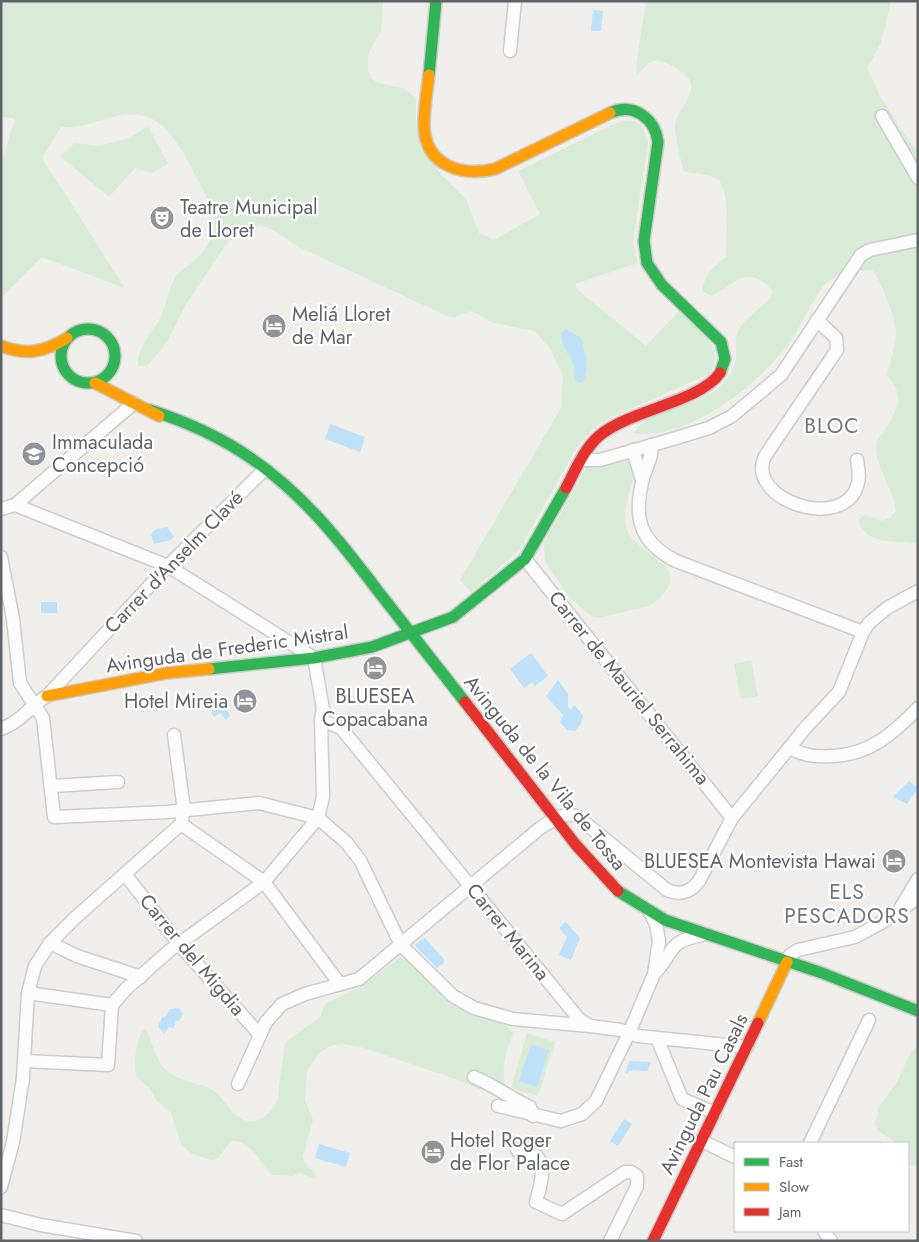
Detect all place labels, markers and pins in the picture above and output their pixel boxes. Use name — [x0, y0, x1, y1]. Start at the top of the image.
place label: Teatre Municipal de Lloret — [180, 193, 318, 245]
theatre icon: Teatre Municipal de Lloret — [149, 205, 175, 231]
place label: Meliá Lloret de Mar — [292, 300, 390, 352]
hotel icon: Meliá Lloret de Mar — [261, 313, 287, 339]
place label: Immaculada Concepció — [52, 428, 153, 480]
school or university icon: Immaculada Concepció — [21, 441, 47, 467]
hotel icon: BLUESEA Copacabana — [362, 655, 388, 681]
place label: BLUESEA Copacabana — [322, 682, 428, 734]
place label: Hotel Mireia — [124, 687, 228, 716]
hotel icon: Hotel Mireia — [232, 688, 258, 714]
place label: BLUESEA Montevista Hawai — [644, 847, 876, 876]
hotel icon: BLUESEA Montevista Hawai — [881, 848, 907, 874]
place label: Hotel Roger de Flor Palace — [450, 1126, 570, 1178]
hotel icon: Hotel Roger de Flor Palace — [420, 1139, 446, 1165]

